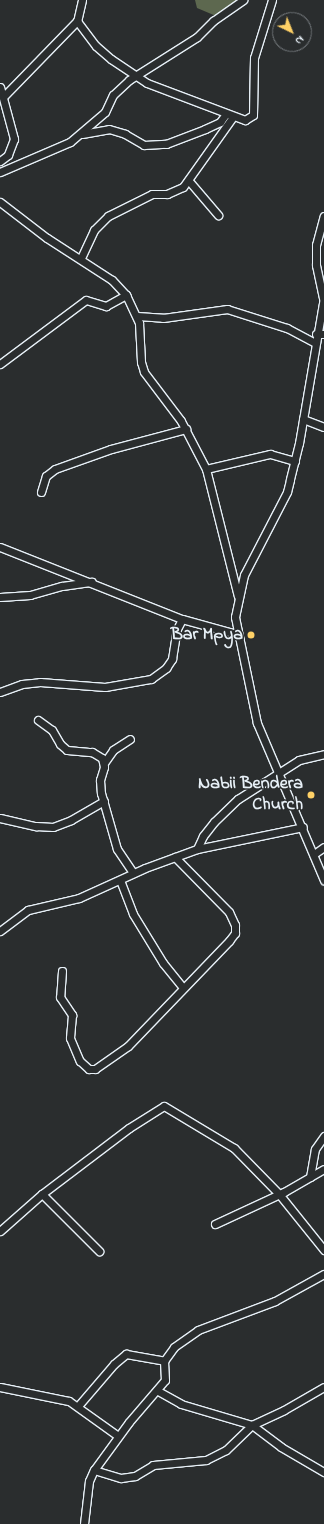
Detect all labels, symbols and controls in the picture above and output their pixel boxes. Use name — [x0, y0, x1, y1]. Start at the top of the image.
north arrow — [272, 12, 312, 52]
text: N — [291, 32, 308, 48]
place label: Bar Mpya — [171, 624, 243, 646]
marker: Bar Mpya — [246, 630, 256, 640]
place label: Nabii Bendera Church — [198, 774, 303, 816]
marker: Nabii Bendera Church — [306, 790, 316, 800]

